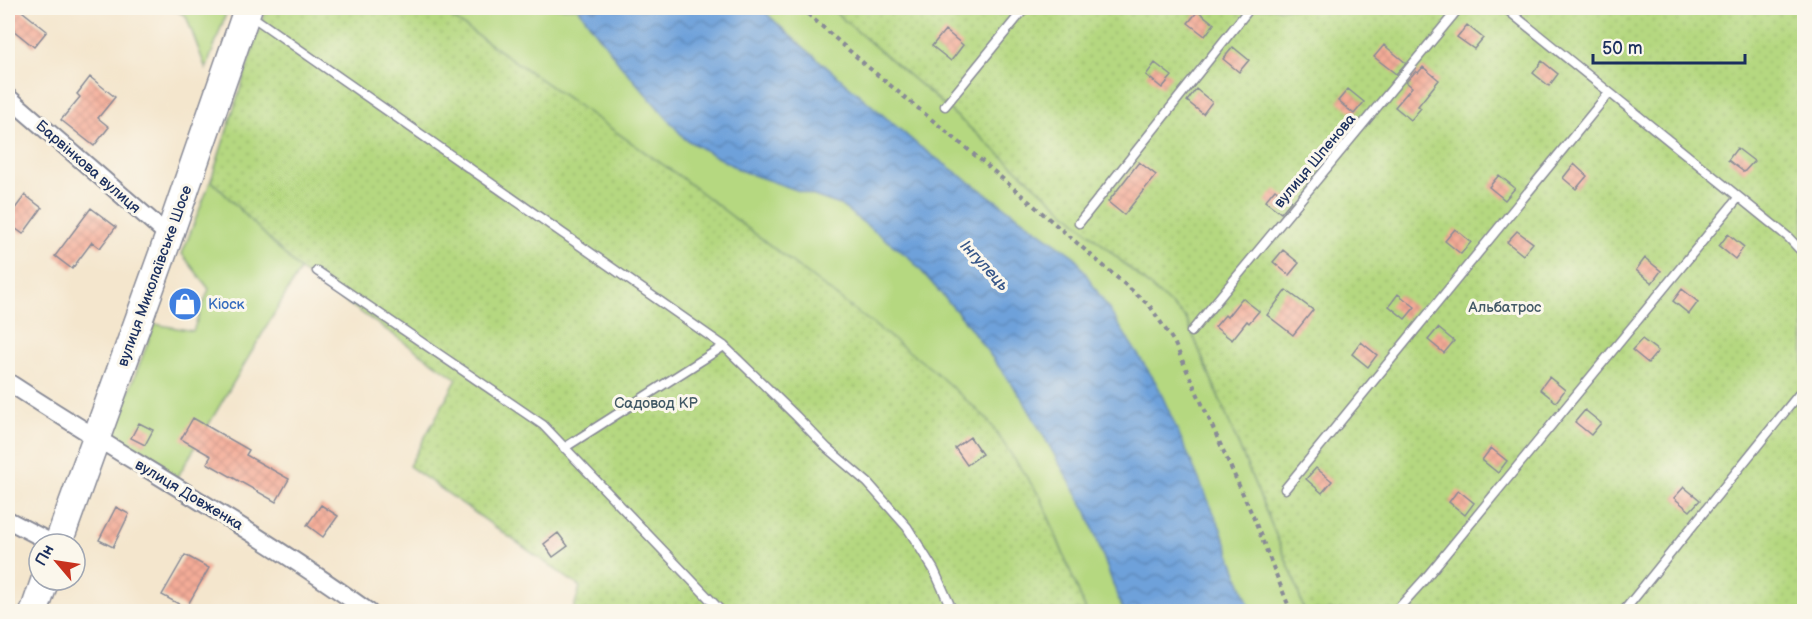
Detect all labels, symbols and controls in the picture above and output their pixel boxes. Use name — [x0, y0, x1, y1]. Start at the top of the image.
scale bar — [1593, 27, 1744, 65]
text: 50 m — [1602, 38, 1643, 59]
street label: вулиця Шпенова — [1270, 110, 1360, 212]
street label: Барвінкова вулиця — [32, 116, 144, 218]
street label: вулиця Миколаївське Шосе — [113, 183, 197, 369]
water label: Інгулець — [956, 237, 1012, 295]
shop icon: Кіоск — [167, 286, 203, 322]
place label: Кіоск — [208, 295, 245, 314]
park label: Альбатрос — [1468, 298, 1542, 317]
park label: Садовод КР — [614, 394, 698, 413]
street label: вулиця Довженка — [131, 455, 247, 535]
north arrow — [27, 532, 87, 592]
text: Пн — [32, 542, 59, 569]

